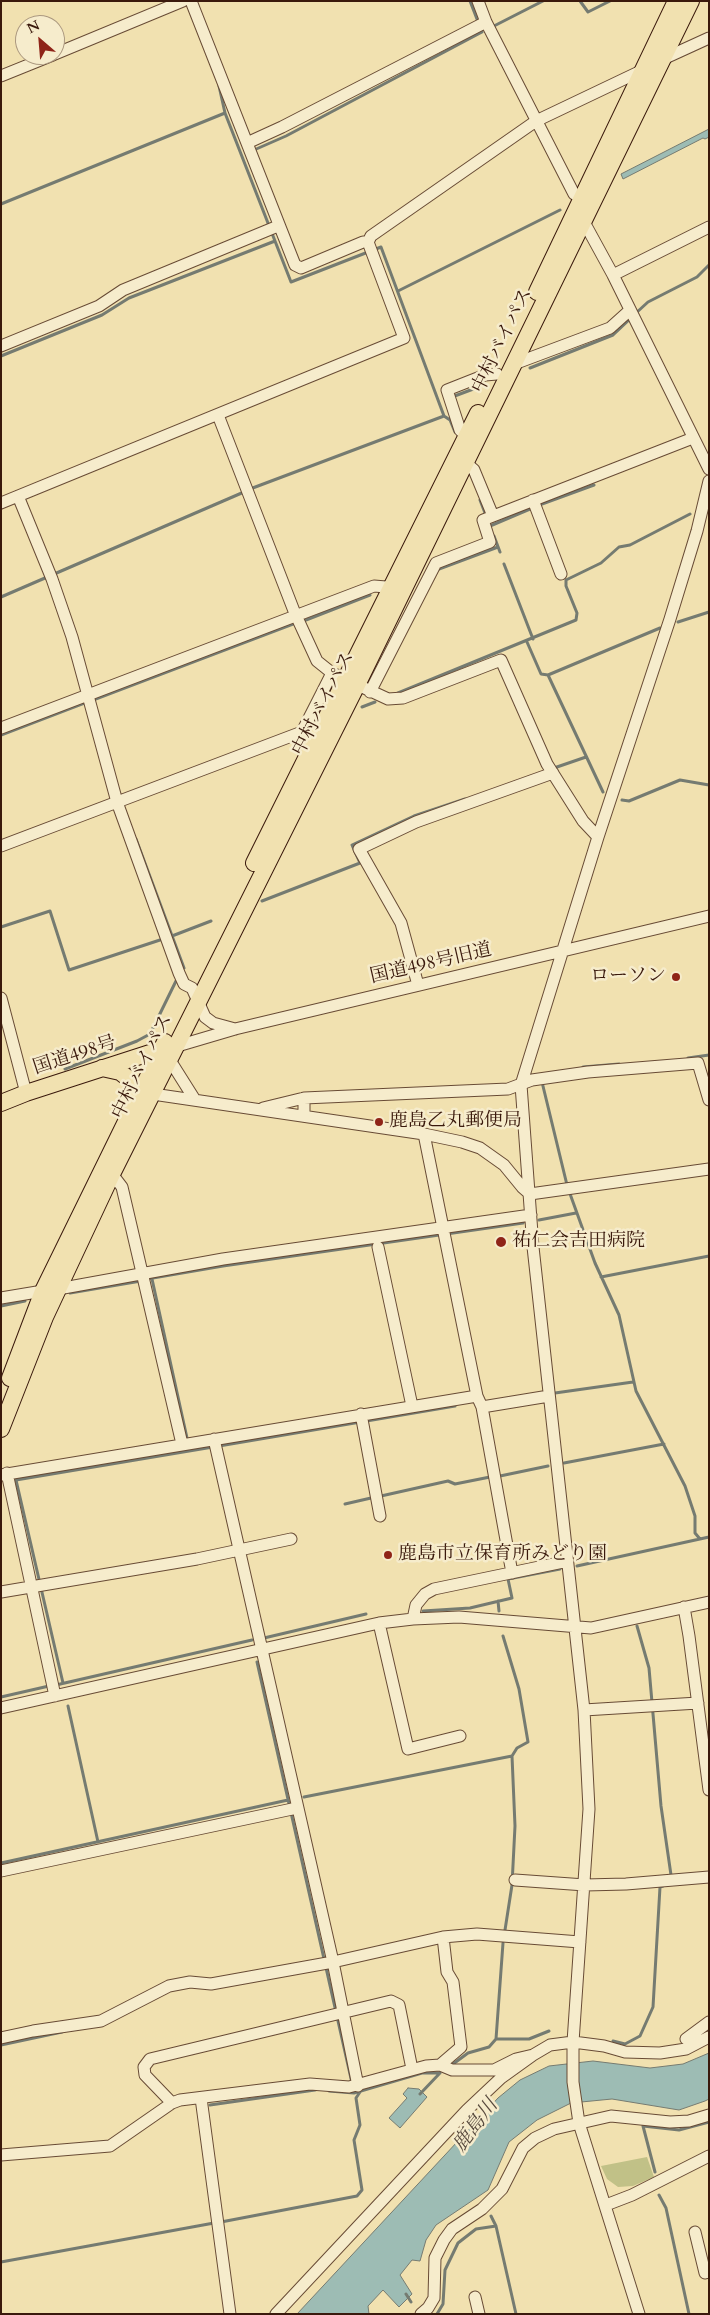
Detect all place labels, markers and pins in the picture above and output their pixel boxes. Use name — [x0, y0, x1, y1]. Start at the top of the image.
place label: ローソン — [590, 966, 666, 988]
marker: ローソン — [670, 971, 682, 983]
place label: 鹿島乙丸郵便局 — [389, 1111, 522, 1133]
marker: 鹿島乙丸郵便局 — [373, 1116, 385, 1128]
place label: 祐仁会吉田病院 — [512, 1231, 645, 1253]
marker: 祐仁会吉田病院 — [494, 1235, 508, 1249]
place label: 鹿島市立保育所みどり園 — [398, 1544, 607, 1566]
marker: 鹿島市立保育所みどり園 — [382, 1549, 394, 1561]

